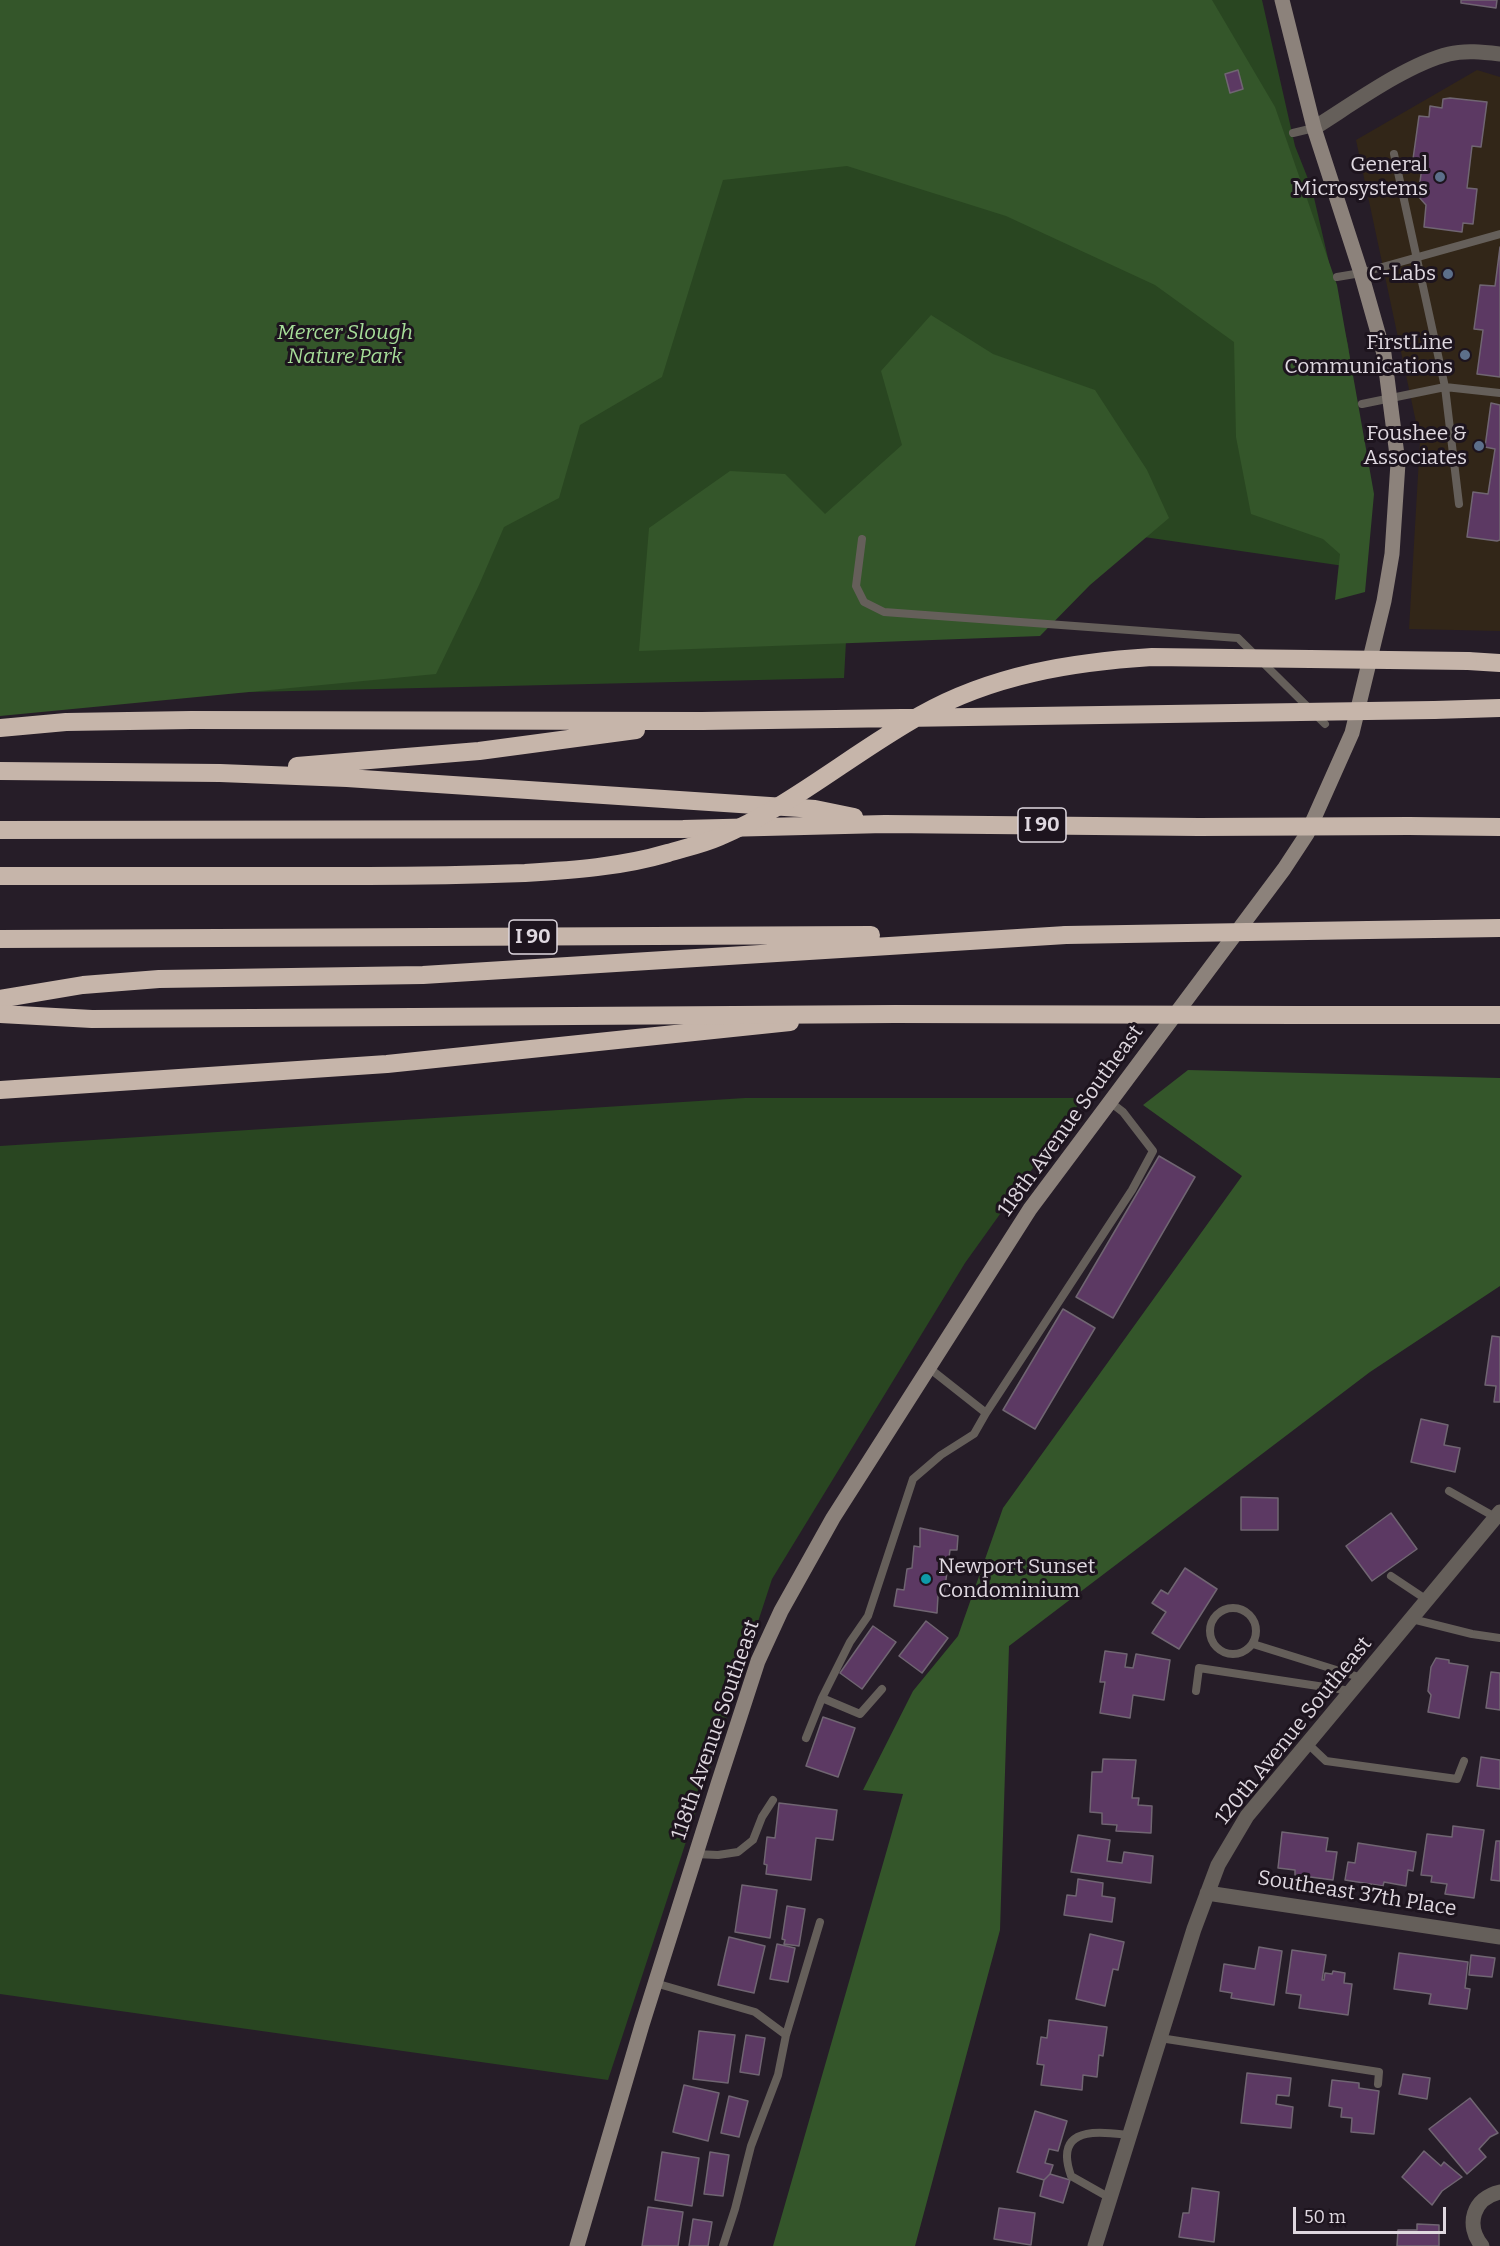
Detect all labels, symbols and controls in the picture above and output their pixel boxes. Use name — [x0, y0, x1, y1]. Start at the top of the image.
place label: General Microsystems — [1293, 152, 1428, 202]
marker: General Microsystems — [1433, 170, 1447, 184]
place label: C-Labs — [1368, 261, 1436, 287]
marker: C-Labs — [1441, 267, 1455, 281]
park label: Mercer Slough Nature Park — [277, 320, 413, 370]
place label: FirstLine Communications — [1284, 330, 1453, 380]
marker: FirstLine Communications — [1458, 348, 1472, 362]
place label: Foushee & Associates — [1364, 421, 1467, 471]
marker: Foushee & Associates — [1472, 439, 1486, 453]
road number: I 90 — [1018, 808, 1066, 842]
road number: I 90 — [509, 920, 557, 954]
street label: 118th Avenue Southeast — [993, 1020, 1149, 1222]
place label: Newport Sunset Condominium — [938, 1554, 1095, 1604]
marker: Newport Sunset Condominium — [919, 1572, 933, 1586]
street label: 118th Avenue Southeast — [667, 1617, 765, 1843]
street label: 120th Avenue Southeast — [1210, 1632, 1378, 1830]
street label: Southeast 37th Place — [1256, 1866, 1458, 1922]
scale bar — [1296, 2195, 1449, 2233]
text: 50 m — [1304, 2206, 1346, 2228]

